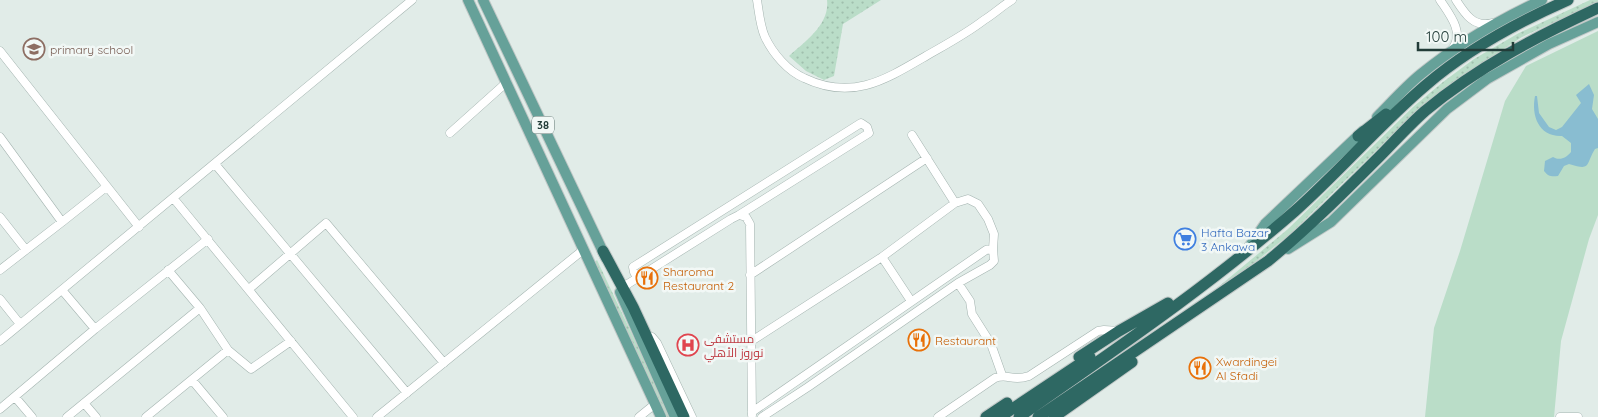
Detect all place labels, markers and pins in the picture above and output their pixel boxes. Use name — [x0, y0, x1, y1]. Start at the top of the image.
school or university icon: primary school — [22, 37, 46, 61]
place label: primary school — [50, 42, 133, 57]
place label: Hafta Bazar 3 Ankawa — [1201, 225, 1269, 254]
supermarket icon: Hafta Bazar 3 Ankawa — [1173, 227, 1197, 251]
place label: Sharoma Restaurant 2 — [663, 264, 734, 293]
restaurant icon: Sharoma Restaurant 2 — [635, 266, 659, 290]
restaurant icon: Restaurant — [907, 328, 931, 352]
place label: مستشفى نوروز الأهلي — [704, 331, 763, 363]
hospital icon: مستشفى نوروز الأهلي — [676, 333, 700, 357]
place label: Restaurant — [935, 333, 996, 348]
place label: Xwardingei Al Sfadi — [1216, 354, 1277, 383]
restaurant icon: Xwardingei Al Sfadi — [1188, 356, 1212, 380]

